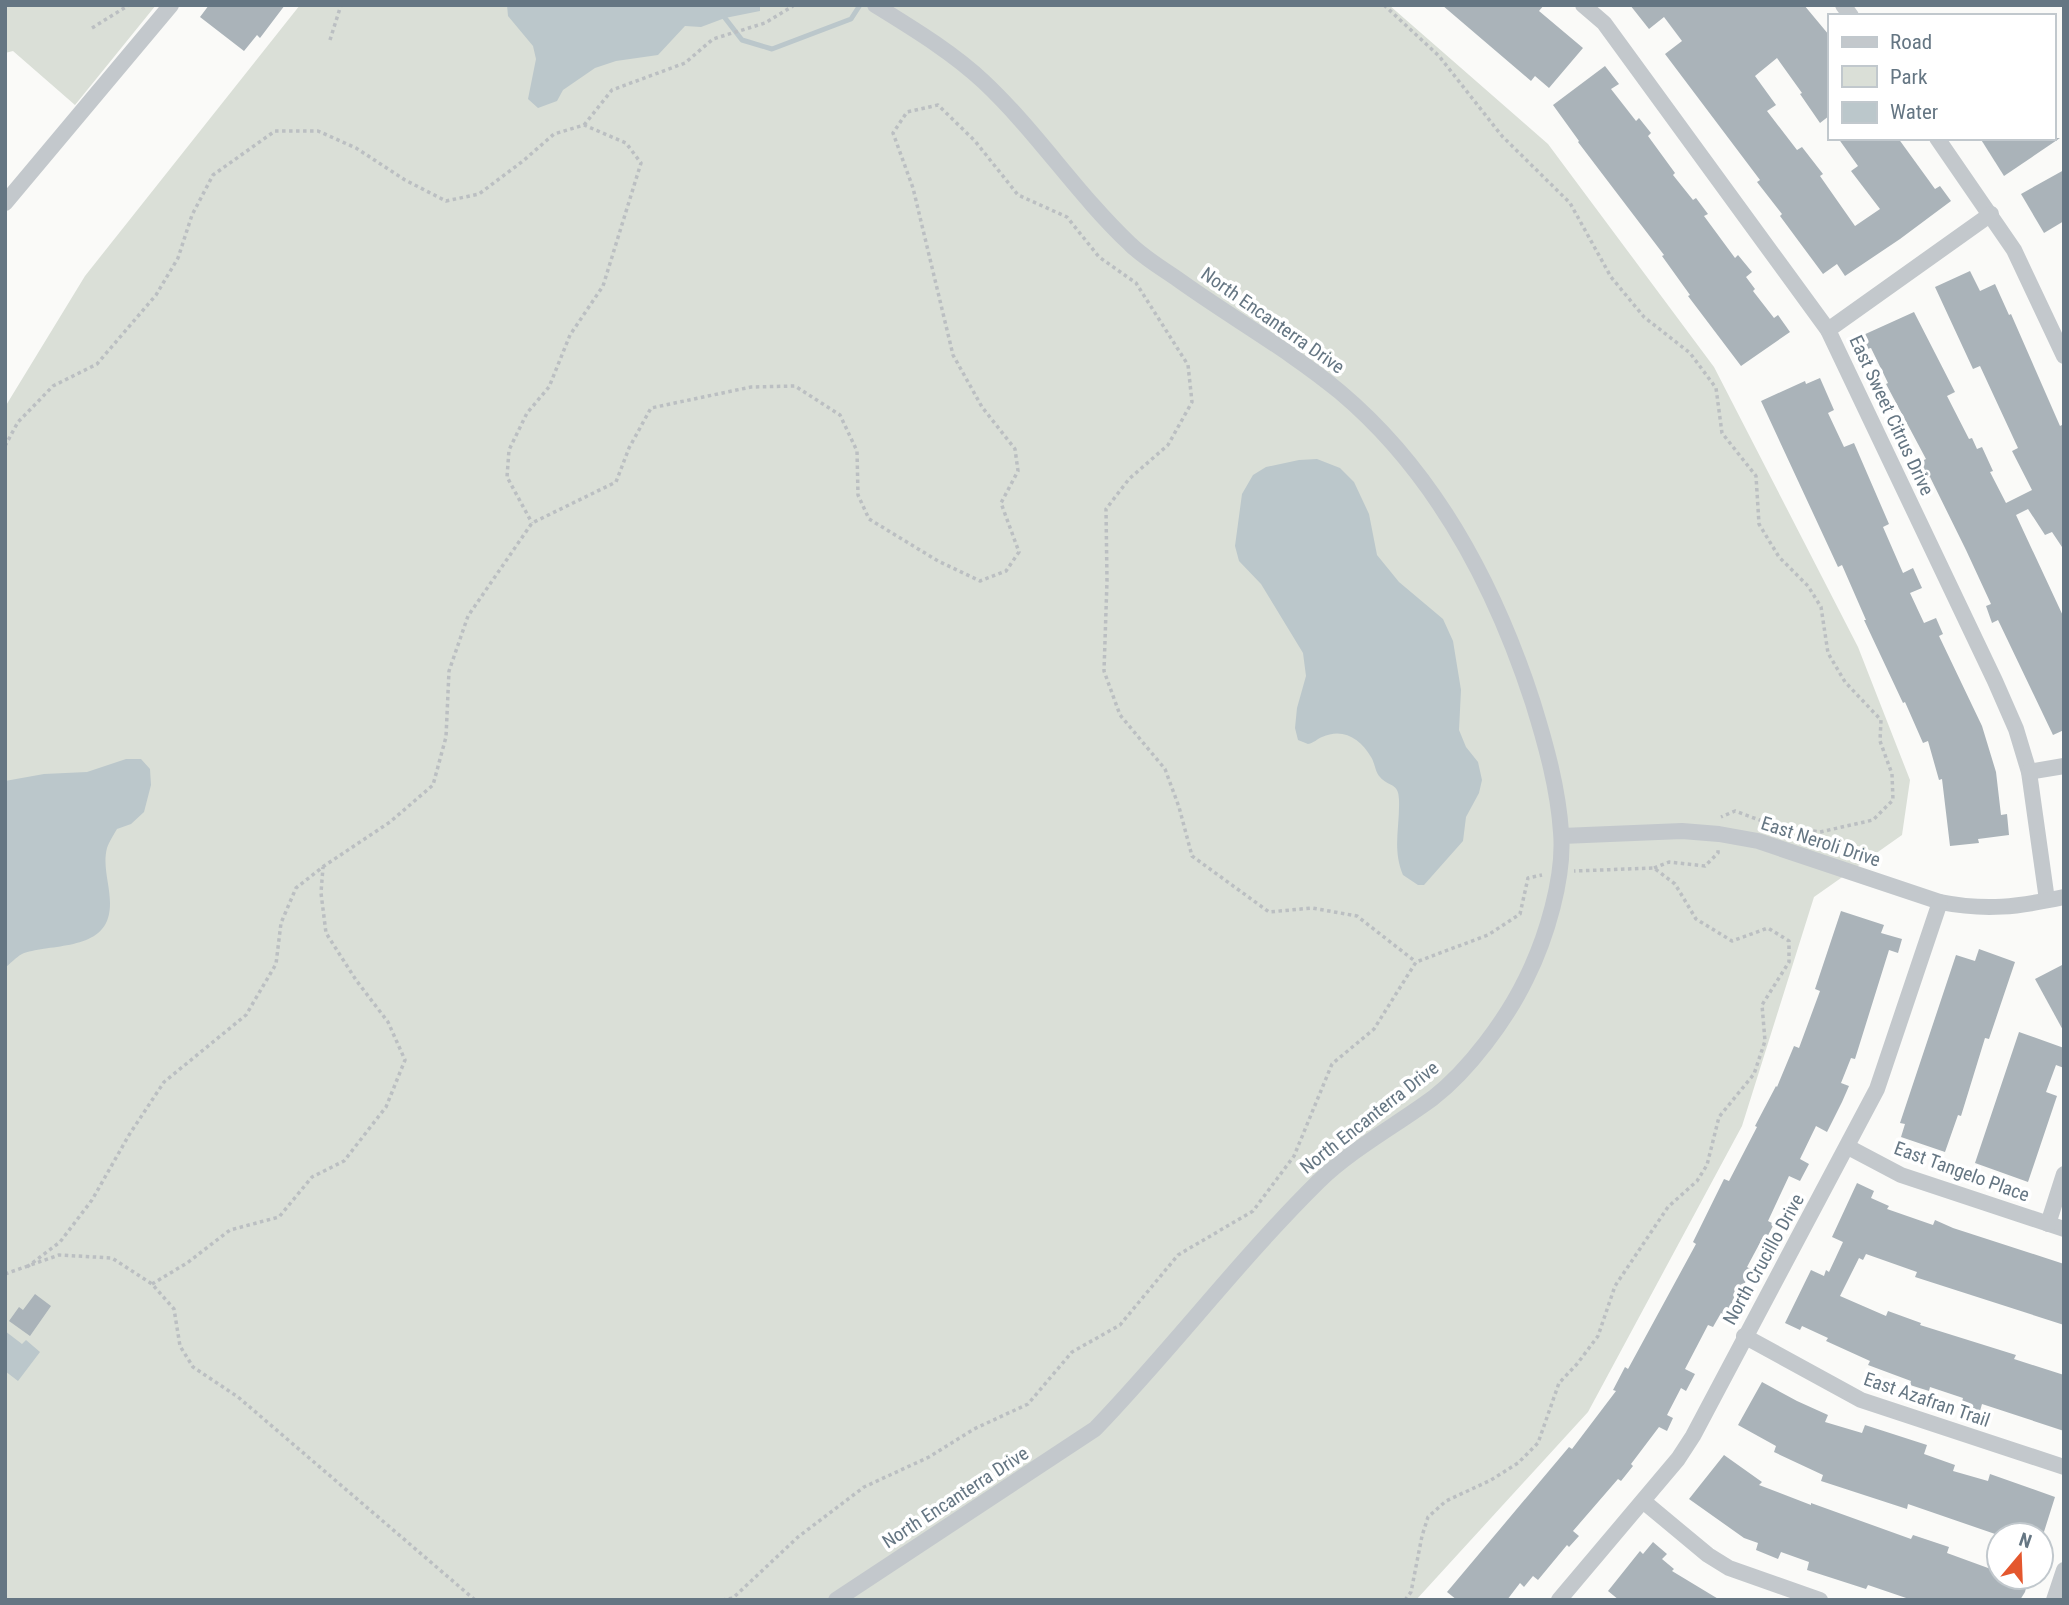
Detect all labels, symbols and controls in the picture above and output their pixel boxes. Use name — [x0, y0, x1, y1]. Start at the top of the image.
legend — [1828, 14, 2055, 140]
text: Road — [1890, 30, 1932, 54]
text: Park — [1890, 65, 1928, 89]
text: Water — [1890, 100, 1938, 124]
street label: North Encanterra Drive — [1197, 262, 1349, 379]
street label: East Sweet Citrus Drive — [1844, 332, 1939, 499]
street label: East Neroli Drive — [1758, 811, 1883, 872]
street label: North Encanterra Drive — [1295, 1056, 1443, 1179]
street label: East Tangelo Place — [1891, 1136, 2033, 1207]
street label: North Crucillo Drive — [1718, 1190, 1809, 1329]
street label: East Azafran Trail — [1861, 1367, 1993, 1432]
street label: North Encanterra Drive — [878, 1442, 1033, 1553]
north arrow — [1985, 1521, 2055, 1591]
text: N — [2016, 1528, 2035, 1553]

